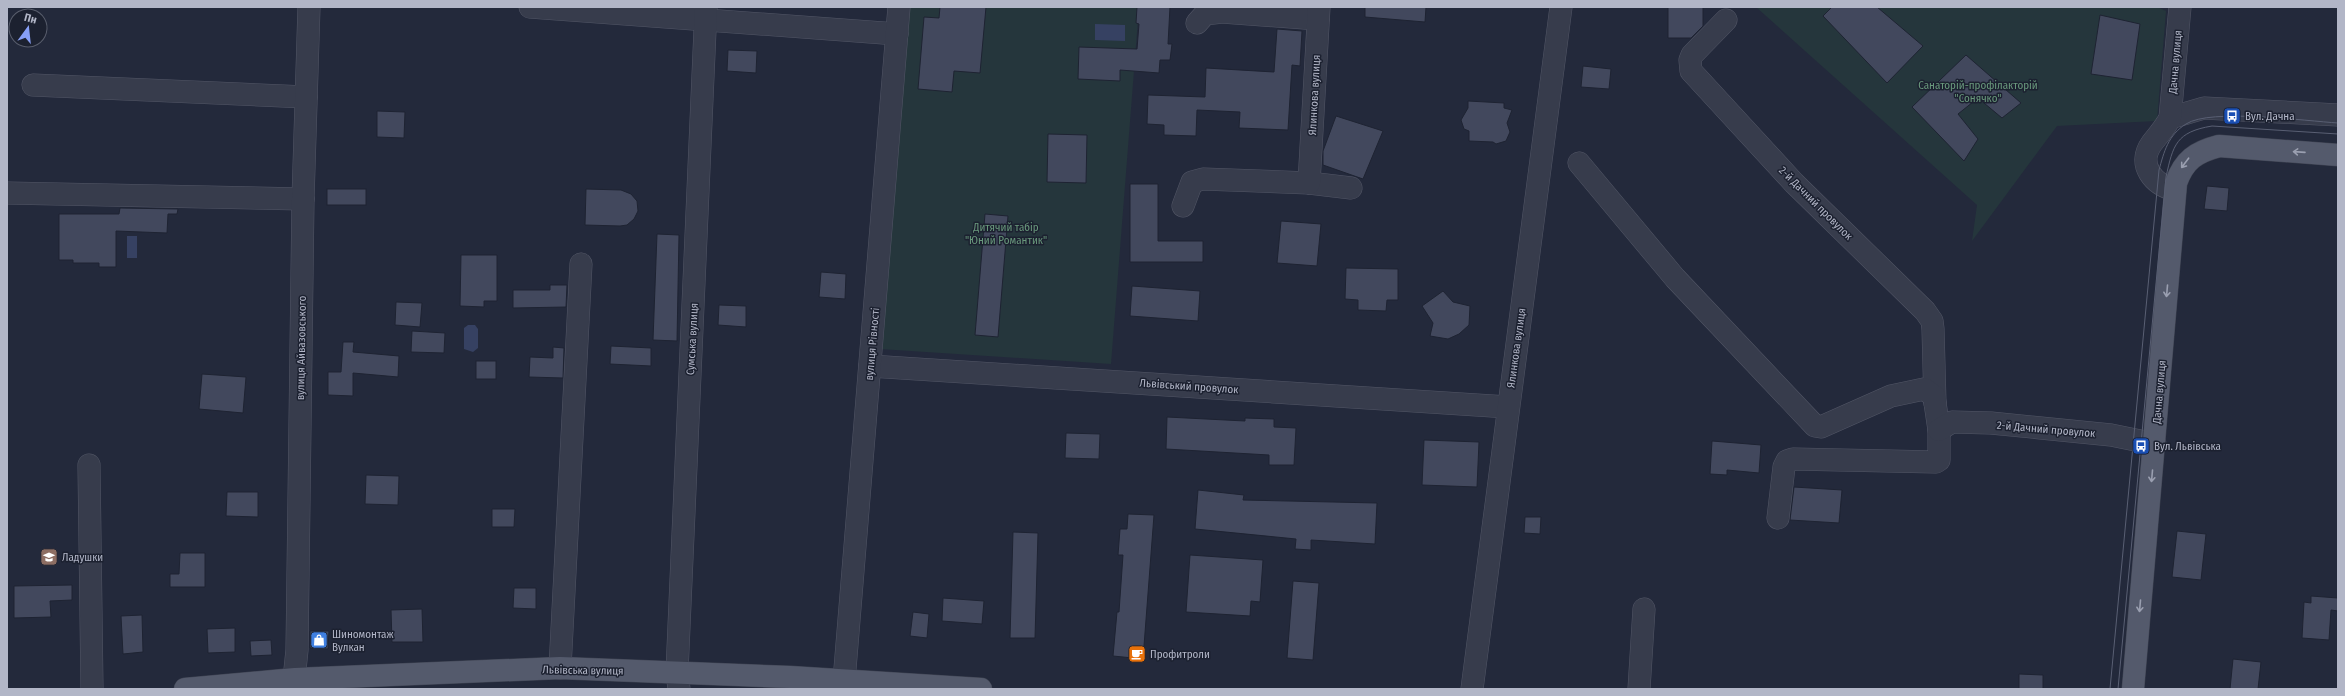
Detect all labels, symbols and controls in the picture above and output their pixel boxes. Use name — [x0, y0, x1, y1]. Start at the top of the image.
north arrow — [8, 8, 48, 48]
text: Пн — [23, 11, 38, 27]
street label: Дачна вулиця — [2166, 30, 2185, 95]
street label: Ялинкова вулиця — [1306, 54, 1323, 136]
park label: Санаторій-профілакторій "Сонячко" — [1918, 79, 2038, 105]
bus stop icon: Вул. Дачна — [2222, 106, 2242, 126]
place label: Вул. Дачна — [2245, 110, 2295, 123]
one-way arrow — [2293, 148, 2306, 155]
one-way arrow — [2181, 158, 2190, 169]
street label: 2-й Дачний провулок — [1776, 164, 1856, 243]
park label: Дитячий табір "Юний Романтик" — [965, 221, 1047, 247]
one-way arrow — [2164, 284, 2171, 297]
street label: вулиця Айвазовського — [294, 295, 309, 400]
street label: Сумська вулиця — [684, 303, 701, 375]
street label: вулиця Рівності — [863, 307, 882, 381]
street label: Ялинкова вулиця — [1504, 307, 1529, 389]
street label: Дачна вулиця — [2150, 360, 2169, 425]
street label: Львівський провулок — [1139, 377, 1240, 396]
street label: 2-й Дачний провулок — [1996, 419, 2097, 440]
bus stop icon: Вул. Львівська — [2131, 436, 2151, 456]
place label: Вул. Львівська — [2154, 440, 2221, 453]
one-way arrow — [2148, 469, 2156, 482]
school or university icon: Ладушки — [39, 547, 59, 567]
place label: Ладушки — [62, 551, 103, 564]
one-way arrow — [2137, 599, 2144, 612]
place label: Шиномонтаж Вулкан — [332, 628, 393, 654]
shop icon: Шиномонтаж Вулкан — [309, 630, 329, 650]
cafe icon: Профитроли — [1127, 644, 1147, 664]
place label: Профитроли — [1150, 648, 1210, 661]
street label: Львівська вулиця — [542, 663, 624, 678]

